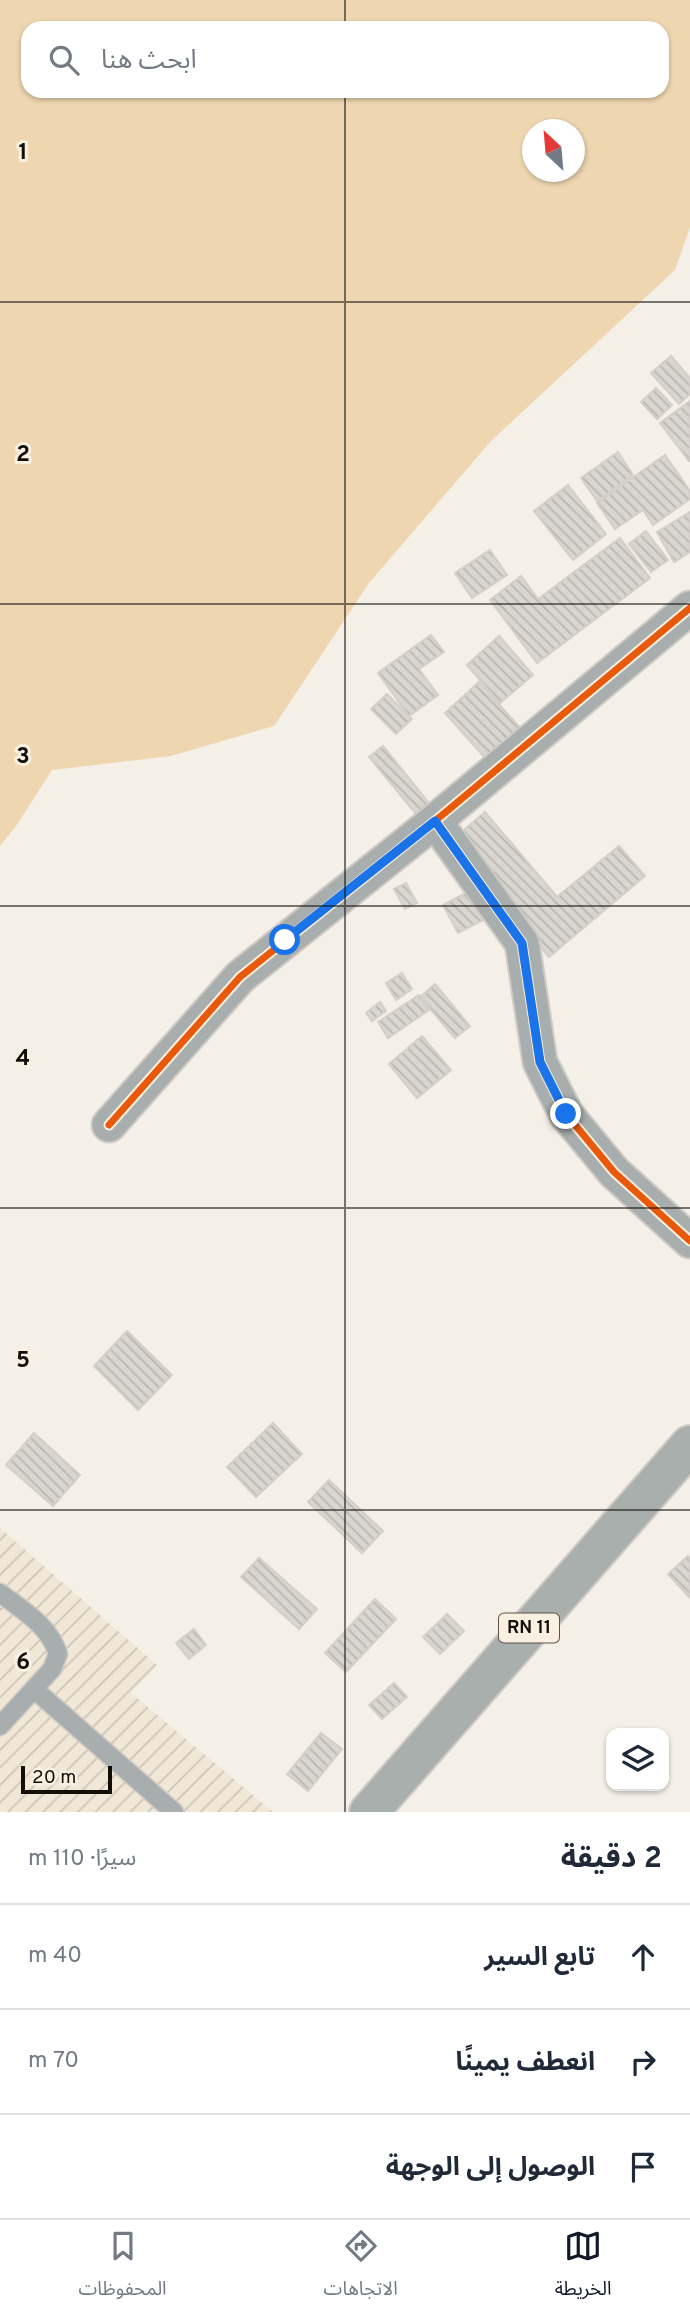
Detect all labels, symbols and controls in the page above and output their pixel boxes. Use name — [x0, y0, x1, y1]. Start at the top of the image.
search box — [21, 21, 669, 98]
icon: search — [45, 41, 83, 79]
text: ابحث هنا — [101, 45, 197, 78]
north arrow — [522, 119, 585, 182]
text: 1 — [18, 139, 28, 168]
text: 2 — [16, 441, 30, 470]
text: 3 — [16, 743, 30, 772]
route start — [269, 924, 300, 955]
text: 4 — [16, 1045, 30, 1074]
route end — [550, 1098, 581, 1129]
text: 5 — [16, 1347, 30, 1376]
road number: RN 11 — [499, 1614, 559, 1643]
text: 6 — [16, 1649, 30, 1678]
map controls — [606, 1728, 669, 1791]
button: layers — [606, 1728, 669, 1791]
scale bar — [21, 1763, 112, 1795]
text: 20 m — [32, 1766, 76, 1790]
text: 2 دقيقة — [561, 1841, 662, 1878]
text: سيرًا · 110 m — [28, 1845, 136, 1874]
icon: ahead — [624, 1938, 662, 1976]
text: 40 m — [28, 1942, 82, 1971]
text: تابع السير — [484, 1942, 595, 1975]
icon: right — [624, 2043, 662, 2081]
text: 70 m — [28, 2047, 79, 2076]
text: انعطف يمينًا — [456, 2047, 595, 2080]
icon: arrive — [624, 2148, 662, 2186]
text: الوصول إلى الوجهة — [386, 2152, 595, 2185]
tab: المحفوظات — [78, 2227, 167, 2309]
tab: الاتجاهات — [324, 2227, 398, 2309]
tab: الخريطة — [555, 2227, 612, 2309]

